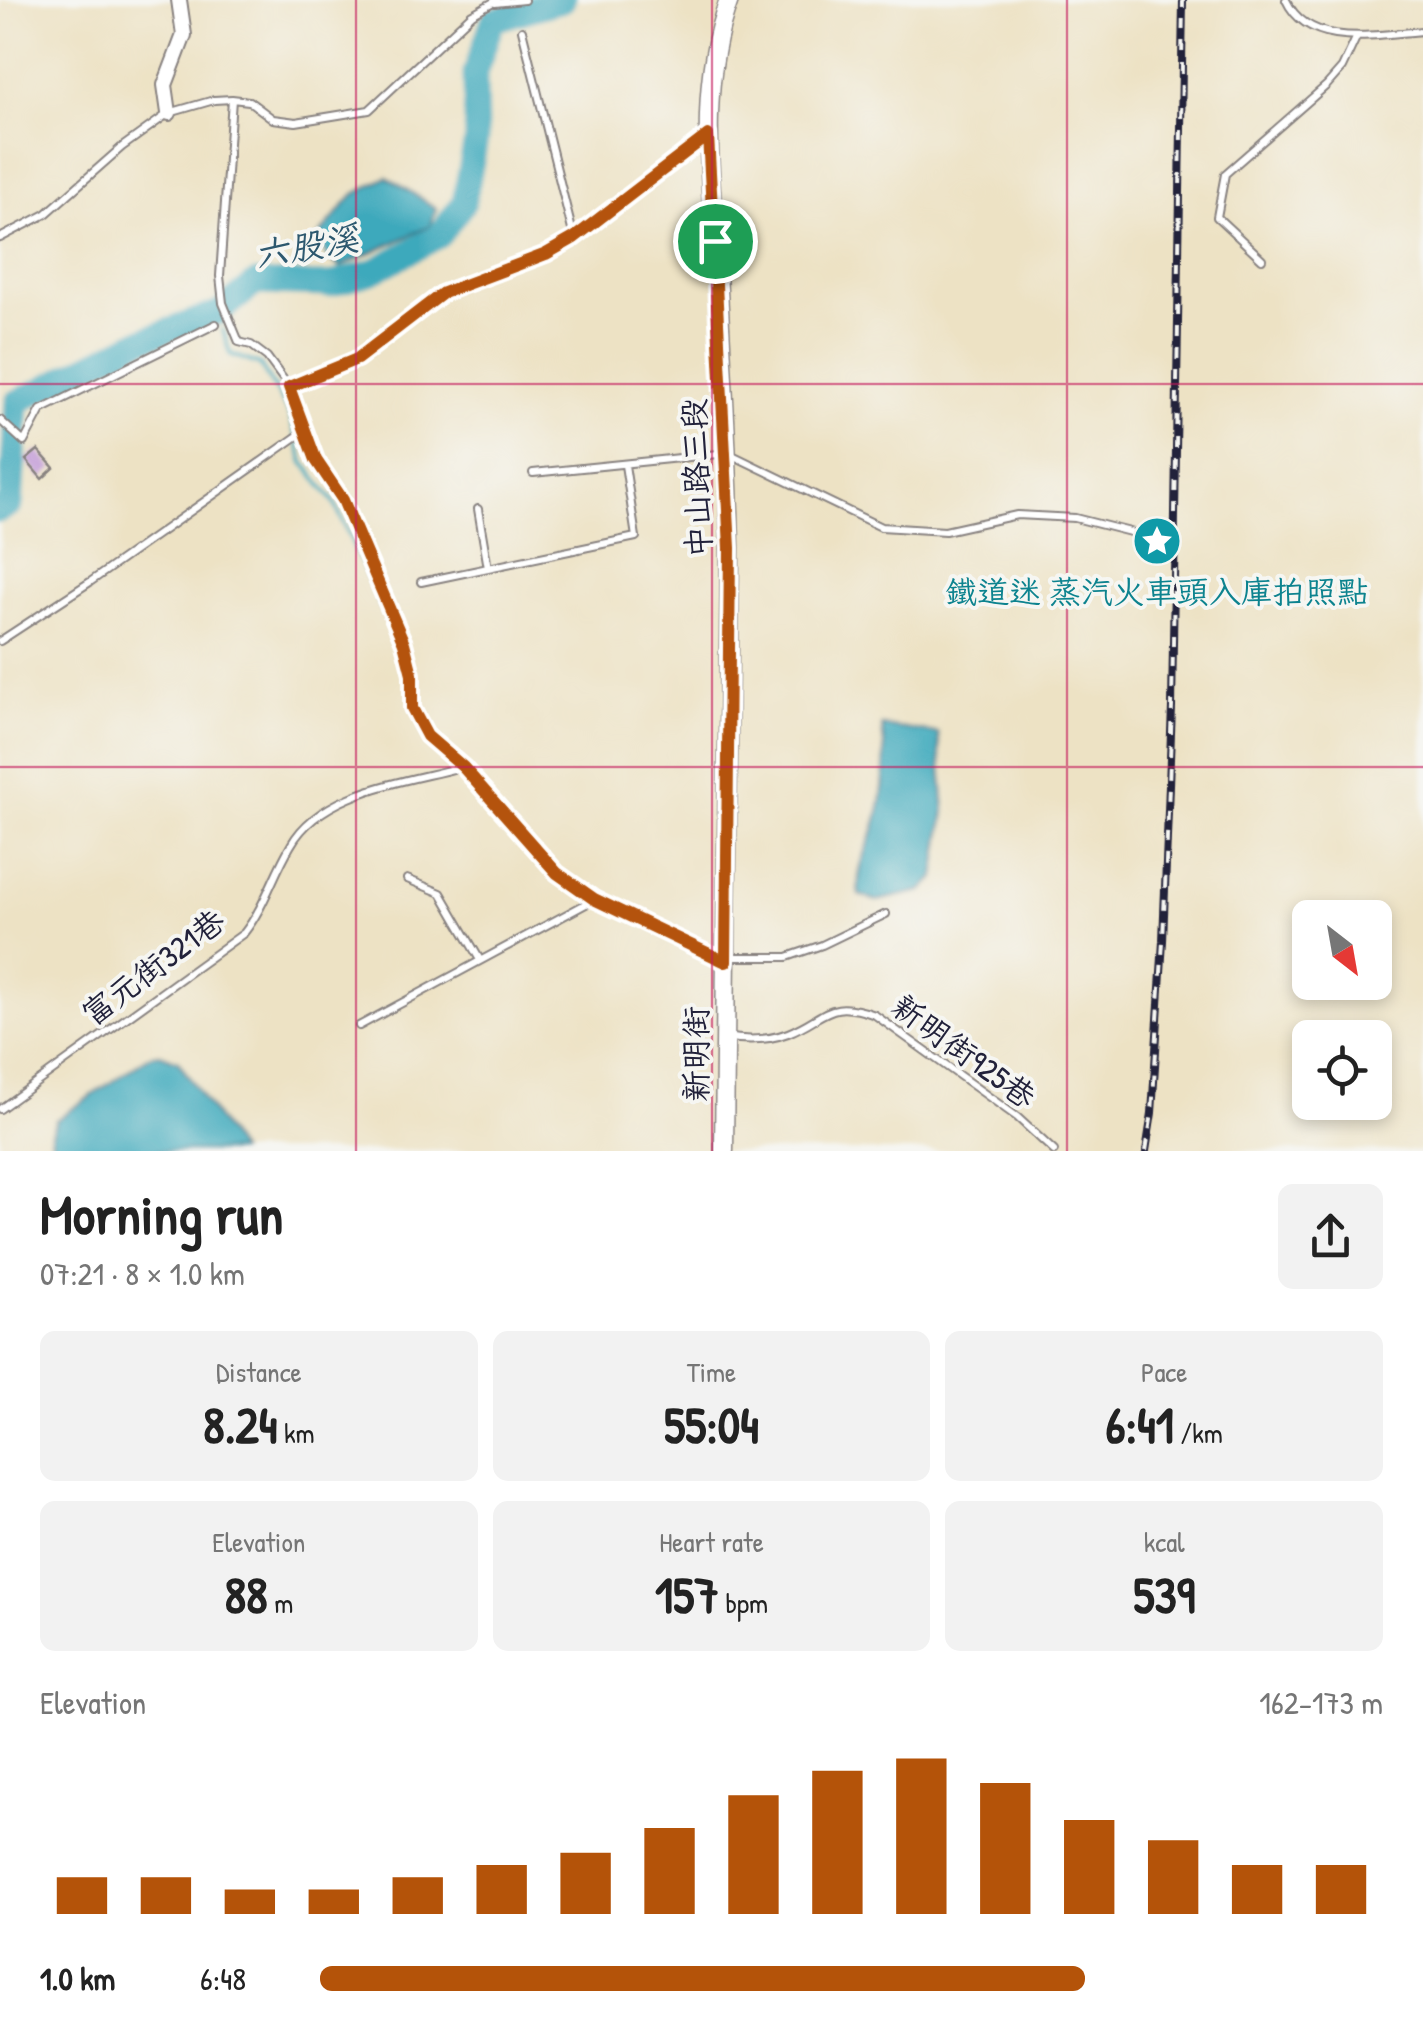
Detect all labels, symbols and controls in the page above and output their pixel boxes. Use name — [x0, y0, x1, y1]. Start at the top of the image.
pin — [673, 199, 758, 284]
water label: 六股溪 — [250, 213, 364, 278]
icon: arrive — [688, 214, 743, 269]
street label: 中山路三段 — [672, 397, 720, 559]
place icon: 鐵道迷 蒸汽火車頭入庫拍照點 — [1131, 515, 1183, 567]
place label: 鐵道迷 蒸汽火車頭入庫拍照點 — [945, 570, 1369, 613]
street label: 富元街321巷 — [73, 899, 233, 1035]
north arrow — [1292, 900, 1392, 1000]
map controls — [1292, 900, 1392, 1120]
street label: 新明街925巷 — [883, 984, 1045, 1118]
street label: 新明街 — [674, 1006, 717, 1102]
button: locate — [1292, 1020, 1392, 1120]
text: Morning run — [40, 1177, 283, 1251]
button: share — [1278, 1184, 1383, 1289]
text: 07:21 · 8 × 1.0 km — [40, 1252, 245, 1295]
text: Distance — [216, 1353, 302, 1391]
text: Time — [687, 1353, 736, 1391]
text: Pace — [1141, 1353, 1187, 1391]
text: 8.24 — [203, 1391, 278, 1459]
text: 55:04 — [664, 1391, 759, 1459]
text: 6:41 — [1105, 1391, 1174, 1459]
text: km — [278, 1414, 315, 1452]
text: /km — [1174, 1414, 1223, 1452]
text: Elevation — [212, 1523, 305, 1561]
text: Heart rate — [659, 1523, 764, 1561]
text: kcal — [1144, 1523, 1185, 1561]
text: 88 — [224, 1561, 268, 1629]
text: 157 — [655, 1561, 719, 1629]
text: 539 — [1133, 1561, 1195, 1629]
text: m — [268, 1584, 293, 1622]
text: bpm — [719, 1584, 768, 1622]
text: Elevation — [40, 1681, 146, 1724]
text: 162–173 m — [1259, 1681, 1383, 1724]
text: 1.0 km — [40, 1957, 115, 2000]
text: 6:48 — [200, 1957, 246, 2000]

